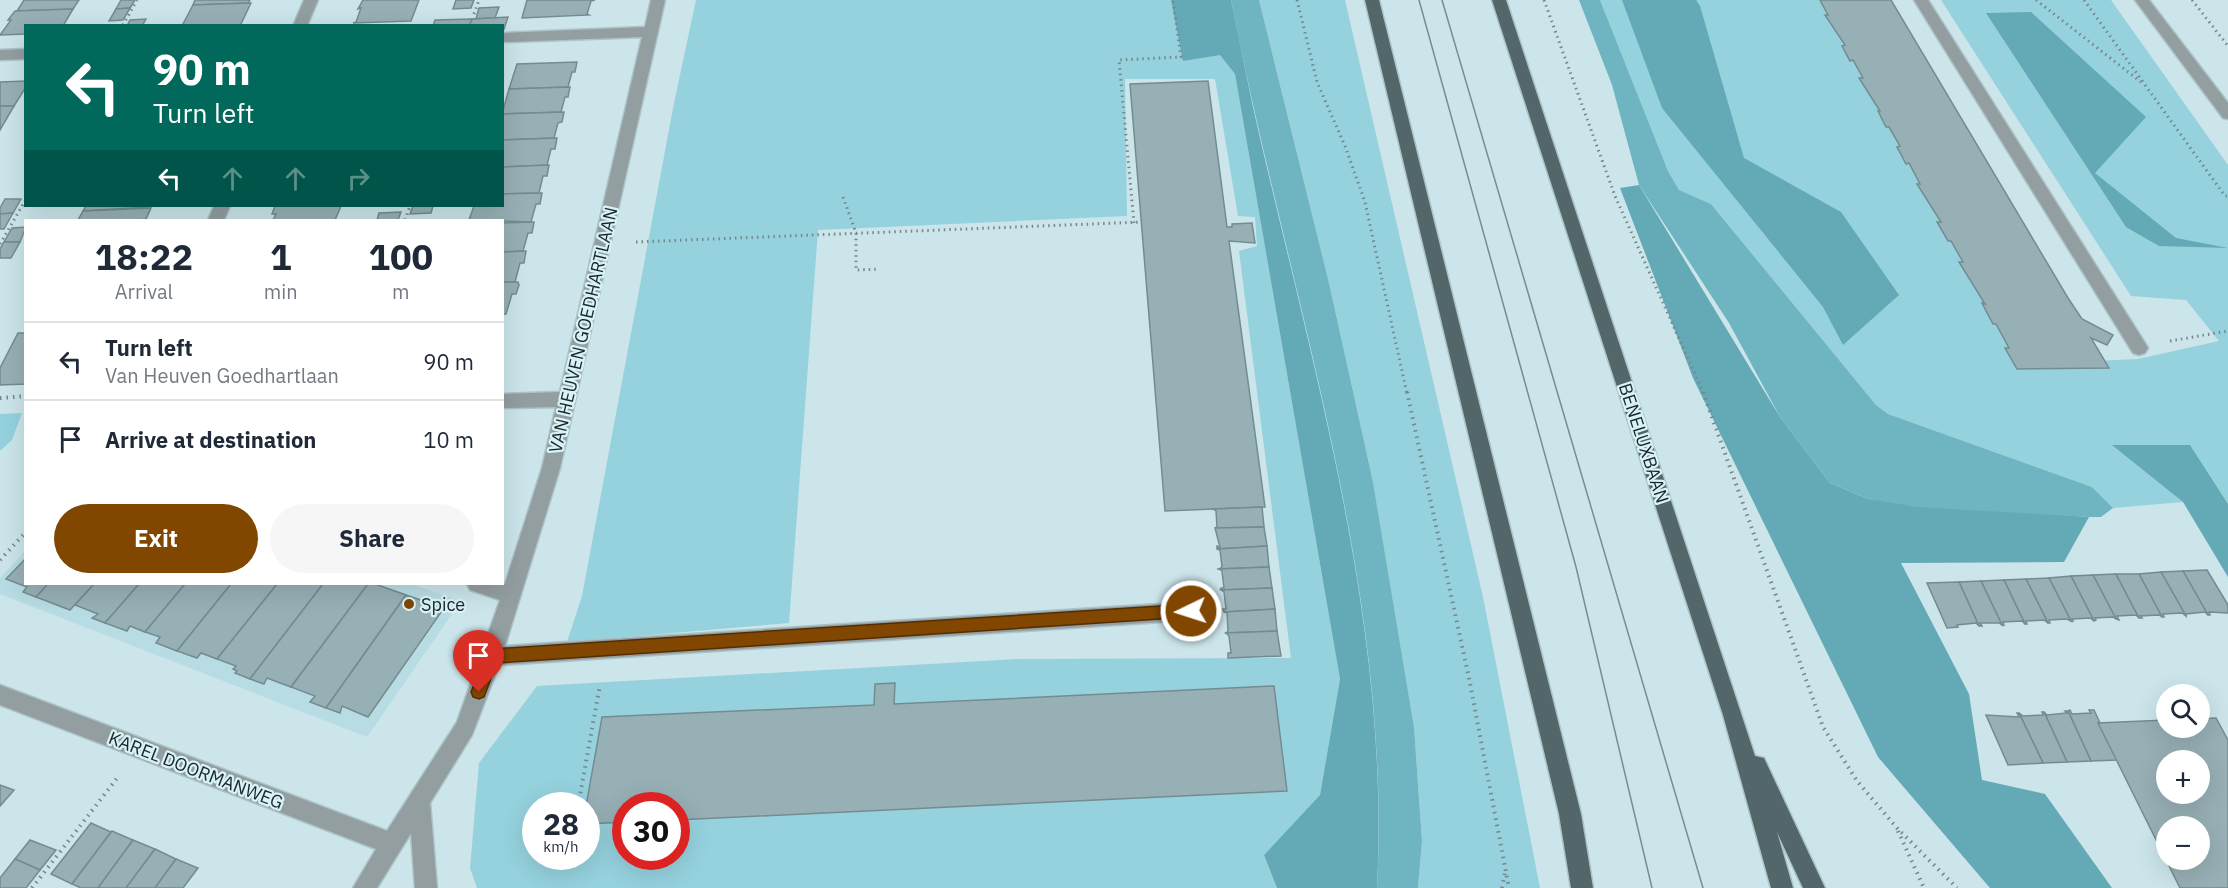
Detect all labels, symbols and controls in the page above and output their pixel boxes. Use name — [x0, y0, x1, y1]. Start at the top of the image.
text: 90 m — [153, 42, 251, 97]
icon: left — [54, 48, 132, 126]
text: Turn left — [153, 95, 254, 130]
icon: left — [153, 162, 186, 195]
icon: ahead — [216, 162, 249, 195]
icon: ahead — [279, 162, 312, 195]
icon: right — [342, 162, 375, 195]
street label: VAN HEUVEN GOEDHARTLAAN — [544, 205, 622, 455]
text: 18:22 — [95, 233, 193, 280]
text: 1 — [270, 233, 292, 280]
text: 100 — [368, 233, 433, 280]
text: Arrival — [115, 278, 173, 305]
text: min — [264, 278, 298, 305]
text: m — [392, 278, 410, 305]
text: Turn left — [105, 333, 193, 362]
icon: left — [54, 345, 87, 378]
text: 90 m — [423, 347, 474, 376]
text: Van Heuven Goedhartlaan — [105, 362, 339, 389]
street label: BENELUXBAAN — [1614, 380, 1674, 506]
icon: arrive — [54, 423, 87, 456]
text: Arrive at destination — [105, 425, 316, 454]
text: 10 m — [423, 425, 474, 454]
button: Exit — [54, 504, 258, 573]
button: Share — [270, 504, 474, 573]
position arrow — [1159, 579, 1223, 643]
place label: Spice — [421, 593, 465, 616]
marker: Spice — [402, 597, 416, 611]
pin — [453, 630, 504, 692]
icon: arrive — [462, 639, 495, 672]
map controls — [2156, 684, 2210, 870]
button: search — [2156, 684, 2210, 738]
street label: KAREL DOORMANWEG — [105, 726, 287, 814]
button: + — [2156, 750, 2210, 804]
speed limit sign: 30 — [612, 792, 690, 870]
text: 28 — [543, 804, 579, 843]
button: − — [2156, 816, 2210, 870]
text: km/h — [543, 837, 579, 856]

